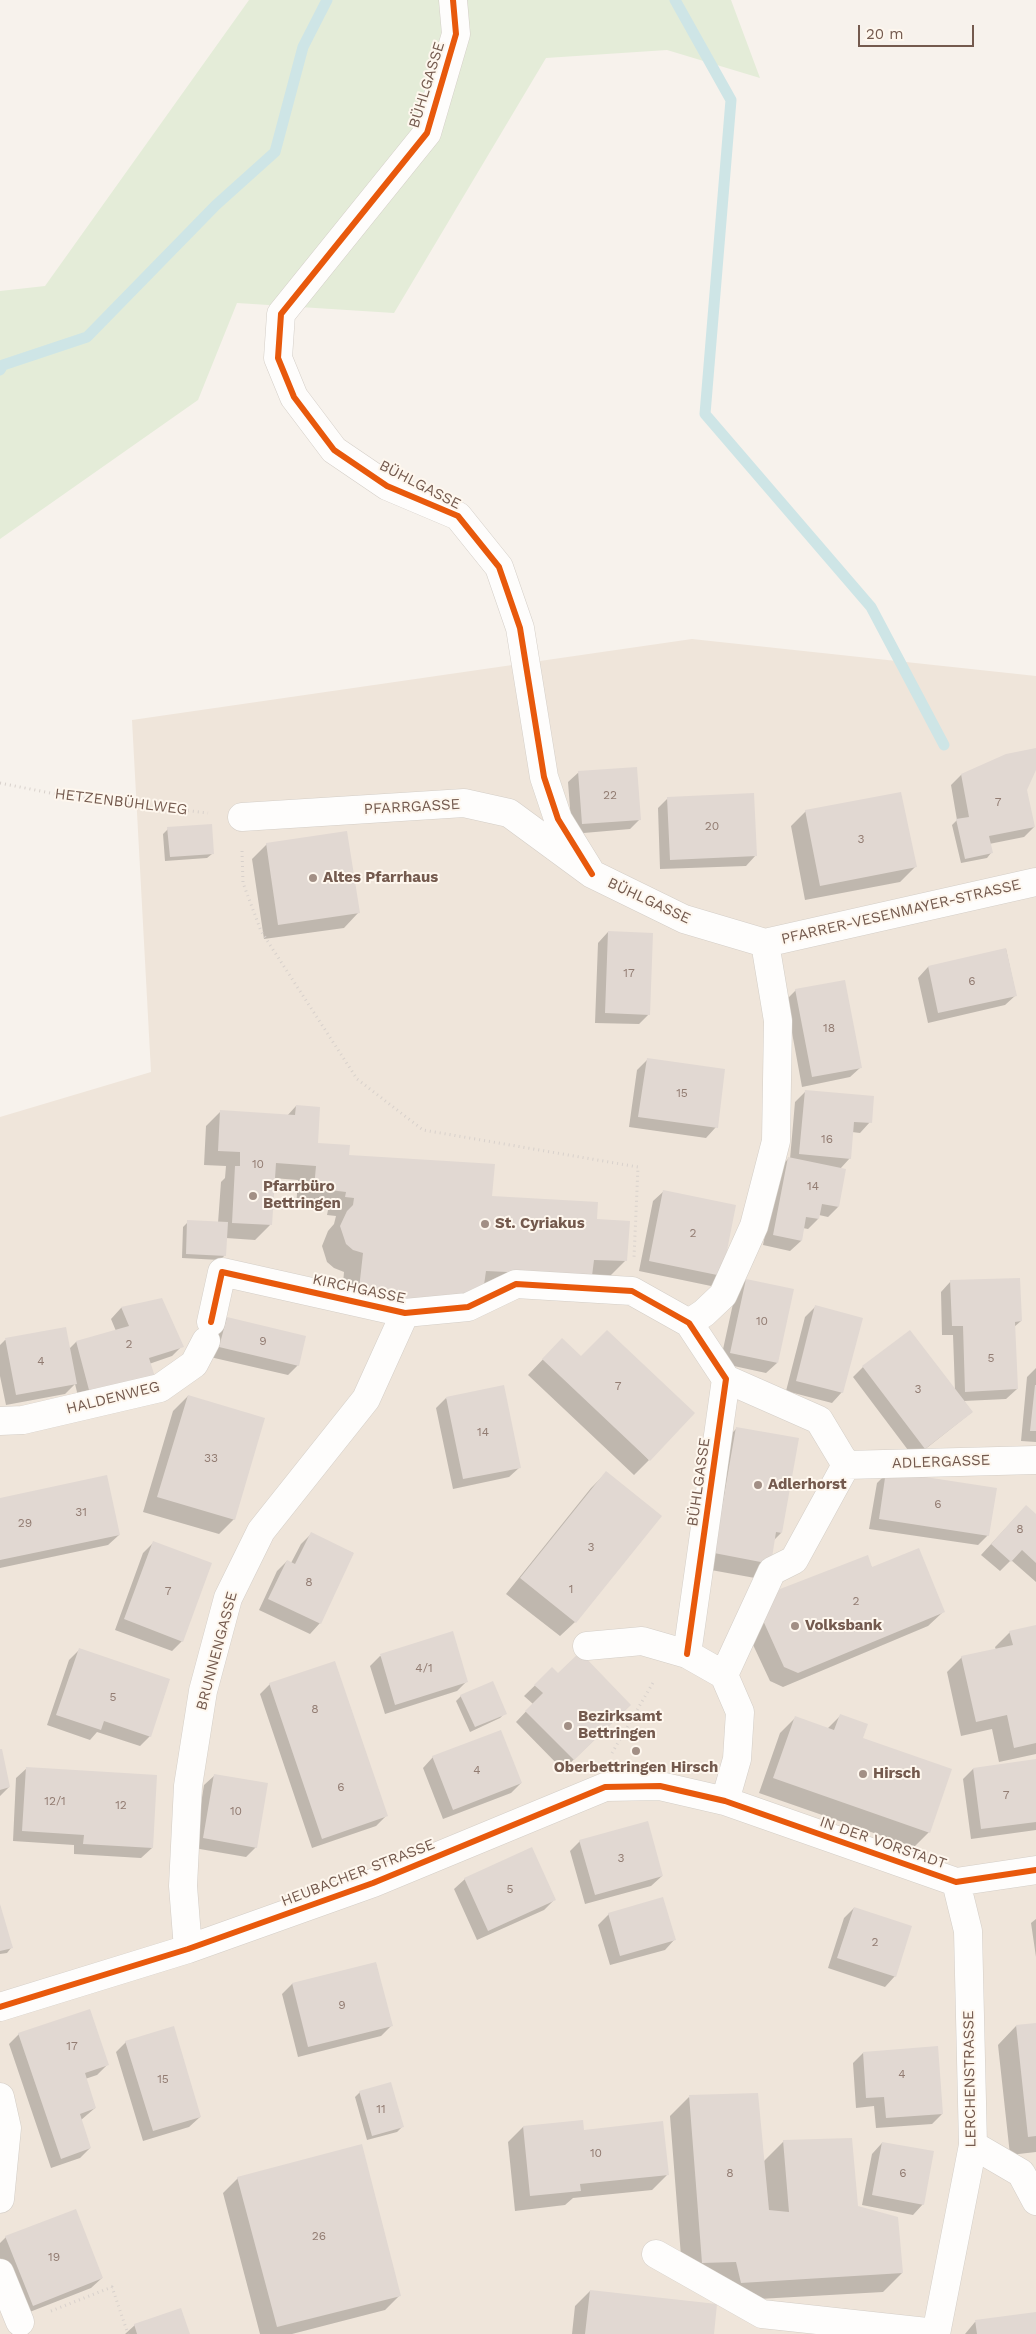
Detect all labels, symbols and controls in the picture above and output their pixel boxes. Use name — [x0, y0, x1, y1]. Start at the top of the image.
scale bar — [861, 15, 977, 47]
text: 20 m — [866, 25, 904, 43]
street label: BÜHLGASSE — [405, 40, 449, 130]
street label: BÜHLGASSE — [376, 457, 464, 513]
street label: HETZENBÜHLWEG — [54, 785, 188, 819]
house number: 22 — [603, 788, 617, 802]
street label: PFARRGASSE — [363, 795, 461, 819]
house number: 7 — [995, 795, 1001, 809]
house number: 20 — [705, 819, 719, 833]
house number: 3 — [858, 832, 864, 846]
place label: Altes Pfarrhaus — [323, 869, 438, 887]
marker: Altes Pfarrhaus — [307, 872, 319, 884]
street label: BÜHLGASSE — [605, 874, 693, 928]
street label: PFARRER-VESENMAYER-STRASSE — [779, 876, 1023, 948]
house number: 17 — [623, 966, 635, 980]
house number: 6 — [968, 974, 976, 988]
house number: 18 — [823, 1021, 835, 1035]
house number: 15 — [676, 1086, 688, 1100]
house number: 16 — [821, 1132, 833, 1146]
house number: 10 — [252, 1157, 264, 1171]
place label: Pfarrbüro Bettringen — [263, 1178, 341, 1213]
house number: 14 — [807, 1179, 819, 1193]
marker: Pfarrbüro Bettringen — [247, 1190, 259, 1202]
place label: St. Cyriakus — [495, 1215, 585, 1233]
marker: St. Cyriakus — [479, 1218, 491, 1230]
house number: 2 — [690, 1226, 696, 1240]
street label: KIRCHGASSE — [311, 1270, 407, 1308]
house number: 10 — [756, 1314, 768, 1328]
house number: 9 — [259, 1334, 267, 1348]
house number: 2 — [126, 1337, 132, 1351]
house number: 5 — [988, 1351, 994, 1365]
house number: 4 — [37, 1354, 45, 1368]
street label: HALDENWEG — [64, 1378, 162, 1418]
house number: 7 — [615, 1379, 621, 1393]
house number: 3 — [915, 1382, 921, 1396]
house number: 14 — [477, 1425, 489, 1439]
street label: BÜHLGASSE — [684, 1436, 714, 1528]
house number: 33 — [204, 1451, 218, 1465]
street label: ADLERGASSE — [891, 1451, 991, 1473]
place label: Adlerhorst — [768, 1476, 847, 1494]
marker: Adlerhorst — [752, 1479, 764, 1491]
house number: 6 — [934, 1497, 942, 1511]
house number: 31 — [75, 1505, 87, 1519]
house number: 29 — [18, 1516, 32, 1530]
house number: 8 — [1016, 1522, 1024, 1536]
house number: 3 — [588, 1540, 594, 1554]
house number: 8 — [305, 1575, 313, 1589]
house number: 1 — [569, 1582, 573, 1596]
house number: 7 — [165, 1584, 171, 1598]
street label: BRUNNENGASSE — [192, 1590, 242, 1712]
house number: 2 — [853, 1594, 859, 1608]
place label: Volksbank — [805, 1617, 882, 1635]
marker: Volksbank — [789, 1620, 801, 1632]
house number: 4/1 — [415, 1661, 433, 1675]
house number: 5 — [110, 1690, 116, 1704]
house number: 8 — [311, 1702, 319, 1716]
place label: Bezirksamt Bettringen — [578, 1708, 662, 1743]
marker: Bezirksamt Bettringen — [562, 1720, 574, 1732]
marker: Oberbettringen Hirsch — [630, 1745, 642, 1757]
place label: Oberbettringen Hirsch — [554, 1759, 718, 1777]
house number: 4 — [473, 1763, 481, 1777]
place label: Hirsch — [873, 1765, 921, 1783]
marker: Hirsch — [857, 1768, 869, 1780]
house number: 6 — [337, 1780, 345, 1794]
house number: 7 — [1003, 1788, 1009, 1802]
house number: 12/1 — [44, 1794, 66, 1808]
house number: 12 — [115, 1798, 127, 1812]
house number: 10 — [230, 1804, 242, 1818]
street label: IN DER VORSTADT — [817, 1813, 949, 1873]
street label: HEUBACHER STRASSE — [279, 1835, 437, 1911]
house number: 3 — [618, 1851, 624, 1865]
house number: 5 — [507, 1882, 513, 1896]
house number: 2 — [872, 1935, 878, 1949]
house number: 9 — [338, 1998, 346, 2012]
street label: LERCHENSTRASSE — [960, 2010, 980, 2148]
house number: 17 — [66, 2039, 78, 2053]
house number: 4 — [898, 2067, 906, 2081]
house number: 15 — [157, 2072, 169, 2086]
house number: 11 — [376, 2102, 386, 2116]
house number: 10 — [590, 2146, 602, 2160]
house number: 8 — [726, 2166, 734, 2180]
house number: 6 — [899, 2166, 907, 2180]
house number: 26 — [312, 2229, 326, 2243]
house number: 19 — [48, 2250, 60, 2264]

